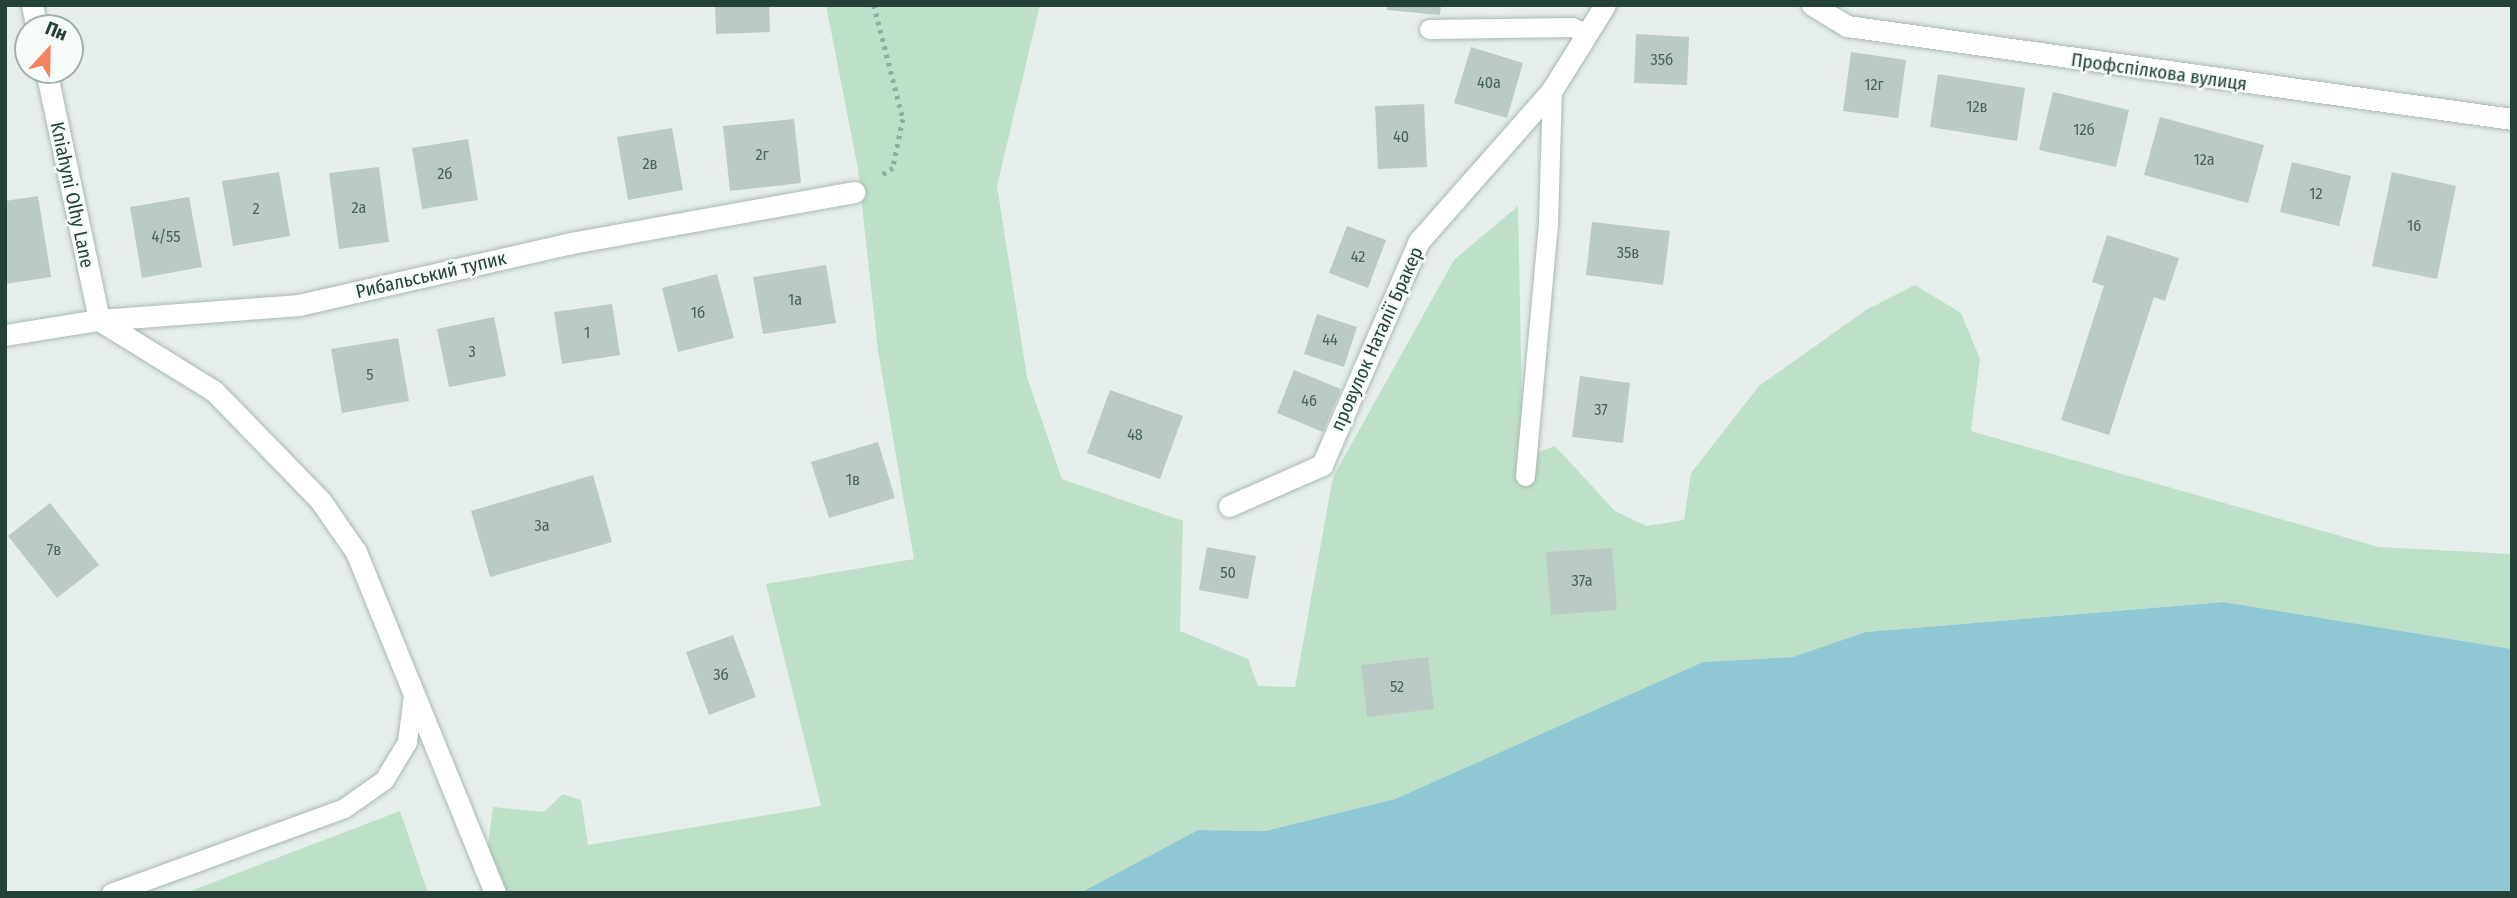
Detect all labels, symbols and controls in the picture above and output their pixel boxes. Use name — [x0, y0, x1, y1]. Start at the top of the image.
north arrow — [14, 14, 84, 84]
text: Пн — [42, 16, 71, 46]
street label: Профспілкова вулиця — [2070, 48, 2248, 96]
house number: 35б — [1651, 50, 1673, 70]
house number: 40а — [1477, 73, 1501, 93]
house number: 12г — [1864, 75, 1884, 95]
house number: 12в — [1966, 97, 1988, 117]
street label: Kniahyni Olhy Lane — [45, 120, 99, 270]
house number: 12б — [2073, 120, 2095, 140]
house number: 40 — [1393, 127, 1409, 147]
house number: 2г — [755, 145, 769, 165]
house number: 12а — [2193, 150, 2215, 170]
house number: 2в — [642, 154, 658, 174]
house number: 2б — [437, 164, 453, 184]
house number: 12 — [2309, 184, 2323, 204]
house number: 2а — [352, 198, 366, 218]
house number: 2 — [252, 199, 260, 219]
house number: 16 — [2407, 216, 2421, 236]
house number: 4/55 — [151, 227, 181, 247]
street label: провулок Наталії Бракер — [1326, 243, 1428, 435]
house number: 35в — [1617, 243, 1639, 263]
street label: Рибальський тупик — [354, 247, 508, 303]
house number: 42 — [1351, 247, 1365, 267]
house number: 1а — [788, 290, 802, 310]
house number: 1б — [691, 303, 705, 323]
house number: 1 — [584, 323, 590, 343]
house number: 44 — [1322, 330, 1338, 350]
house number: 3 — [468, 342, 476, 362]
house number: 5 — [366, 365, 374, 385]
house number: 46 — [1301, 391, 1317, 411]
house number: 37 — [1594, 400, 1608, 420]
house number: 48 — [1127, 425, 1143, 445]
house number: 1в — [846, 470, 860, 490]
house number: 3а — [534, 516, 550, 536]
house number: 7в — [47, 540, 61, 560]
house number: 50 — [1220, 563, 1236, 583]
house number: 37а — [1572, 571, 1592, 591]
house number: 3б — [713, 665, 729, 685]
house number: 52 — [1390, 677, 1404, 697]

